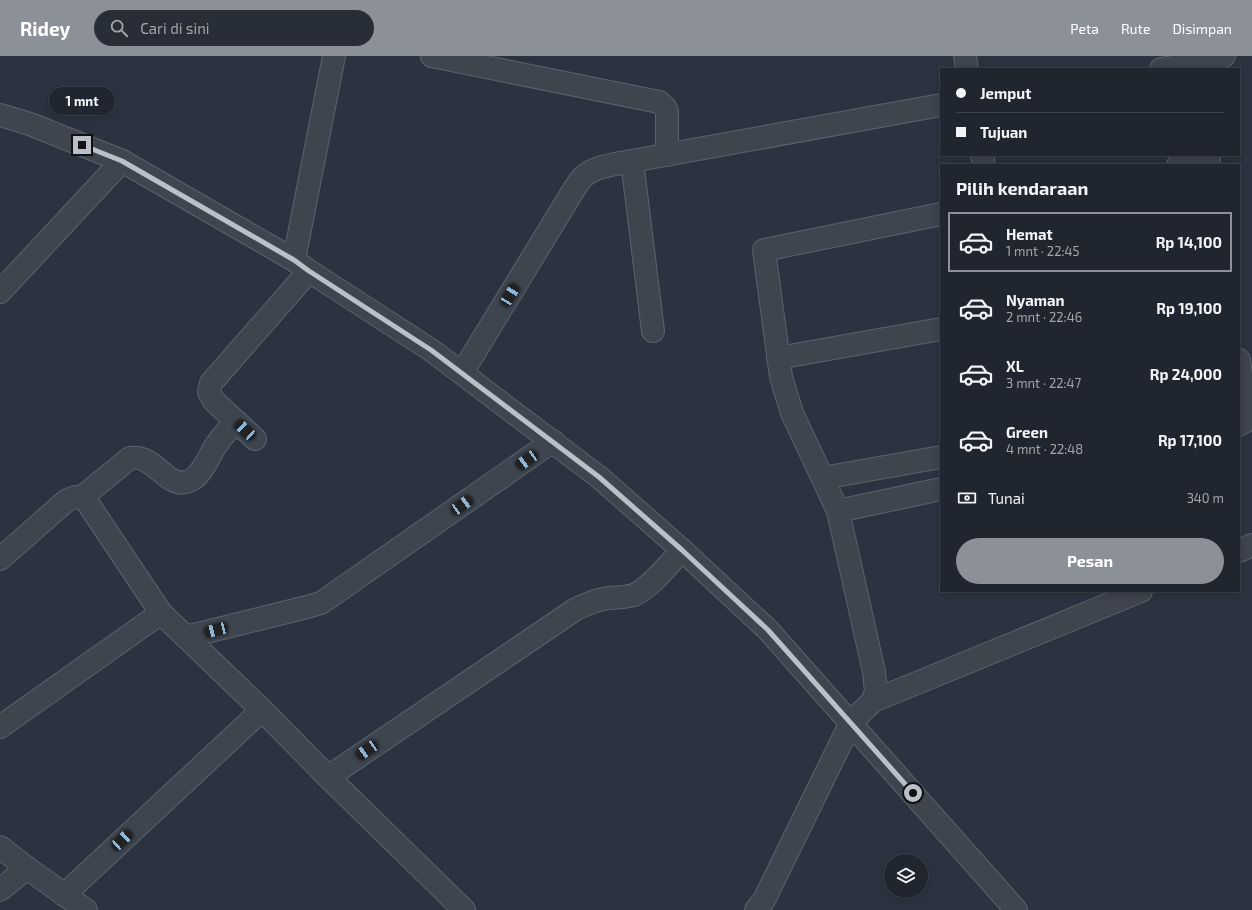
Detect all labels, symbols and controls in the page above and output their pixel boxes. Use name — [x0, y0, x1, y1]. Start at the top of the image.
search box — [94, 10, 374, 46]
text: Ridey — [20, 17, 70, 40]
icon: search — [108, 17, 130, 39]
text: Cari di sini — [140, 19, 210, 37]
text: Peta — [1070, 20, 1099, 37]
text: Rute — [1121, 20, 1150, 37]
text: Disimpan — [1172, 20, 1232, 37]
text: Jemput — [980, 84, 1031, 102]
callout: 1 mnt — [49, 87, 115, 115]
text: 1 mnt — [65, 93, 99, 109]
text: Tujuan — [980, 123, 1027, 141]
route end — [73, 136, 91, 154]
text: Pilih kendaraan — [956, 177, 1088, 199]
icon: car — [958, 224, 994, 260]
text: Hemat — [1006, 225, 1053, 243]
text: Rp 14,100 — [1156, 233, 1222, 251]
text: 1 mnt · 22:45 — [1006, 243, 1079, 259]
car — [499, 282, 521, 308]
icon: car — [958, 290, 994, 326]
text: Nyaman — [1006, 291, 1065, 309]
text: Rp 19,100 — [1156, 299, 1222, 317]
text: 2 mnt · 22:46 — [1006, 309, 1082, 325]
icon: car — [958, 356, 994, 392]
text: XL — [1006, 357, 1024, 375]
text: Rp 24,000 — [1150, 365, 1222, 383]
text: 3 mnt · 22:47 — [1006, 375, 1081, 391]
car — [232, 417, 258, 443]
icon: car — [958, 422, 994, 458]
text: Green — [1006, 423, 1048, 441]
text: Rp 17,100 — [1158, 431, 1222, 449]
text: 4 mnt · 22:48 — [1006, 441, 1083, 457]
car — [514, 448, 540, 472]
icon: cash — [956, 487, 978, 509]
text: Tunai — [988, 489, 1025, 507]
text: 340 m — [1187, 490, 1224, 506]
car — [449, 493, 475, 517]
button: Pesan — [956, 538, 1224, 584]
car — [203, 621, 229, 639]
car — [354, 738, 380, 762]
route start — [904, 784, 922, 802]
car — [109, 827, 135, 853]
map controls — [884, 854, 928, 898]
button: layers — [884, 854, 928, 898]

